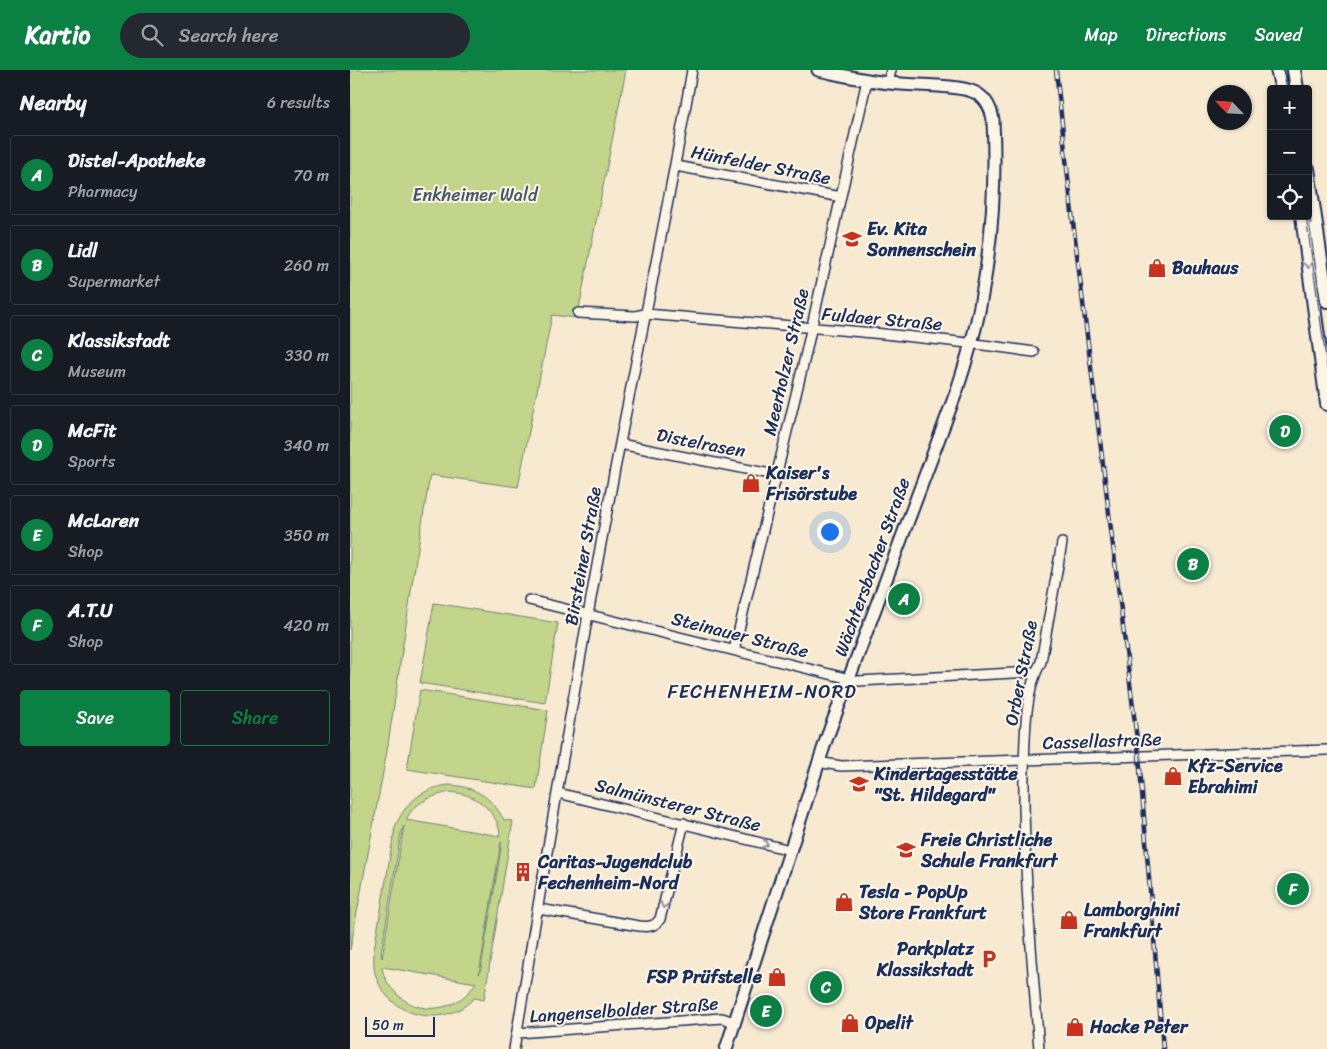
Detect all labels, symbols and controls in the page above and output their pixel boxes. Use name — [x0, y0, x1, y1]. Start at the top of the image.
search box — [120, 13, 470, 58]
text: Kartio — [25, 14, 90, 56]
text: Search here — [178, 19, 279, 52]
text: Map — [1085, 19, 1118, 51]
text: Directions — [1146, 19, 1227, 51]
text: Saved — [1255, 19, 1302, 51]
icon: search — [138, 21, 166, 49]
text: Nearby — [20, 84, 86, 122]
north arrow — [1207, 85, 1252, 130]
map controls — [1267, 85, 1312, 220]
button: + — [1267, 85, 1312, 130]
text: 6 results — [267, 88, 330, 117]
button: − — [1267, 130, 1312, 175]
street label: Hünfelder Straße — [688, 136, 834, 194]
text: Distel-Apotheke — [68, 144, 205, 177]
text: A — [32, 161, 42, 190]
text: 70 m — [293, 161, 329, 190]
button: locate — [1267, 175, 1312, 220]
text: Pharmacy — [68, 177, 137, 206]
park label: Enkheimer Wald — [413, 179, 539, 211]
place label: Ev. Kita Sonnenschein — [866, 213, 976, 266]
school or university icon: Ev. Kita Sonnenschein — [841, 228, 863, 250]
text: Lidl — [68, 234, 97, 267]
text: B — [32, 251, 42, 280]
text: 260 m — [284, 251, 329, 280]
place label: Bauhaus — [1172, 252, 1239, 284]
shop icon: Bauhaus — [1146, 257, 1168, 279]
one-way arrow — [1302, 261, 1313, 269]
text: Supermarket — [68, 267, 160, 296]
street label: Meerholzer Straße — [754, 285, 819, 439]
street label: Fuldaer Straße — [820, 298, 944, 340]
text: Klassikstadt — [68, 324, 171, 357]
text: C — [32, 341, 42, 370]
text: 330 m — [285, 341, 329, 370]
text: Museum — [68, 357, 126, 386]
pin: D — [1269, 412, 1301, 450]
text: McFit — [68, 414, 117, 447]
street label: Distelrasen — [654, 419, 748, 467]
text: D — [32, 431, 42, 460]
text: 340 m — [284, 431, 329, 460]
text: Sports — [68, 447, 115, 476]
place label: Kaiser's Frisörstube — [765, 457, 857, 510]
shop icon: Kaiser's Frisörstube — [740, 472, 762, 494]
street label: Wächtersbacher Straße — [825, 473, 919, 661]
street label: Birsteiner Straße — [555, 484, 611, 628]
text: McLaren — [68, 504, 139, 537]
your location — [817, 519, 843, 545]
text: E — [33, 521, 41, 550]
text: 350 m — [284, 521, 329, 550]
text: Shop — [68, 537, 103, 566]
pin: B — [1177, 545, 1209, 583]
pin: A — [888, 580, 920, 618]
text: A.T.U — [68, 594, 113, 627]
street label: Steinauer Straße — [668, 602, 812, 668]
text: F — [33, 611, 41, 640]
text: 420 m — [283, 611, 329, 640]
street label: Orber Straße — [995, 617, 1047, 728]
text: Shop — [68, 627, 103, 656]
district label: FECHENHEIM-NORD — [667, 675, 857, 708]
button: Save — [20, 690, 170, 746]
button: Share — [180, 690, 330, 746]
street label: Cassellastraße — [1042, 723, 1162, 759]
place label: Kfz-Service Ebrahimi — [1187, 750, 1283, 803]
place label: Kindertagesstätte "St. Hildegard" — [873, 758, 1018, 811]
shop icon: Kfz-Service Ebrahimi — [1162, 765, 1184, 787]
street label: Salmünsterer Straße — [592, 769, 764, 841]
school or university icon: Kindertagesstätte "St. Hildegard" — [848, 773, 870, 795]
place label: Freie Christliche Schule Frankfurt — [920, 824, 1059, 877]
one-way arrow — [761, 838, 770, 849]
school or university icon: Freie Christliche Schule Frankfurt — [895, 839, 917, 861]
place label: Caritas-Jugendclub Fechenheim-Nord — [537, 846, 693, 899]
building icon: Caritas-Jugendclub Fechenheim-Nord — [512, 861, 534, 883]
pin: F — [1277, 870, 1309, 908]
place label: Tesla - PopUp Store Frankfurt — [858, 876, 987, 929]
shop icon: Tesla - PopUp Store Frankfurt — [833, 891, 855, 913]
place label: Lamborghini Frankfurt — [1083, 894, 1181, 947]
one-way arrow — [659, 900, 670, 909]
shop icon: Lamborghini Frankfurt — [1058, 909, 1080, 931]
place label: Parkplatz Klassikstadt — [876, 933, 974, 986]
parking icon: Parkplatz Klassikstadt — [978, 948, 1000, 970]
place label: FSP Prüfstelle — [646, 961, 763, 993]
shop icon: FSP Prüfstelle — [766, 966, 788, 988]
pin: C — [810, 968, 842, 1006]
street label: Langenselbolder Straße — [529, 987, 719, 1033]
pin: E — [750, 992, 782, 1030]
place label: Opelit — [865, 1007, 915, 1039]
place label: Hacke Peter — [1089, 1011, 1189, 1043]
shop icon: Opelit — [839, 1012, 861, 1034]
text: 50 m — [372, 1013, 404, 1038]
scale bar — [365, 1014, 435, 1037]
shop icon: Hacke Peter — [1064, 1016, 1086, 1038]

